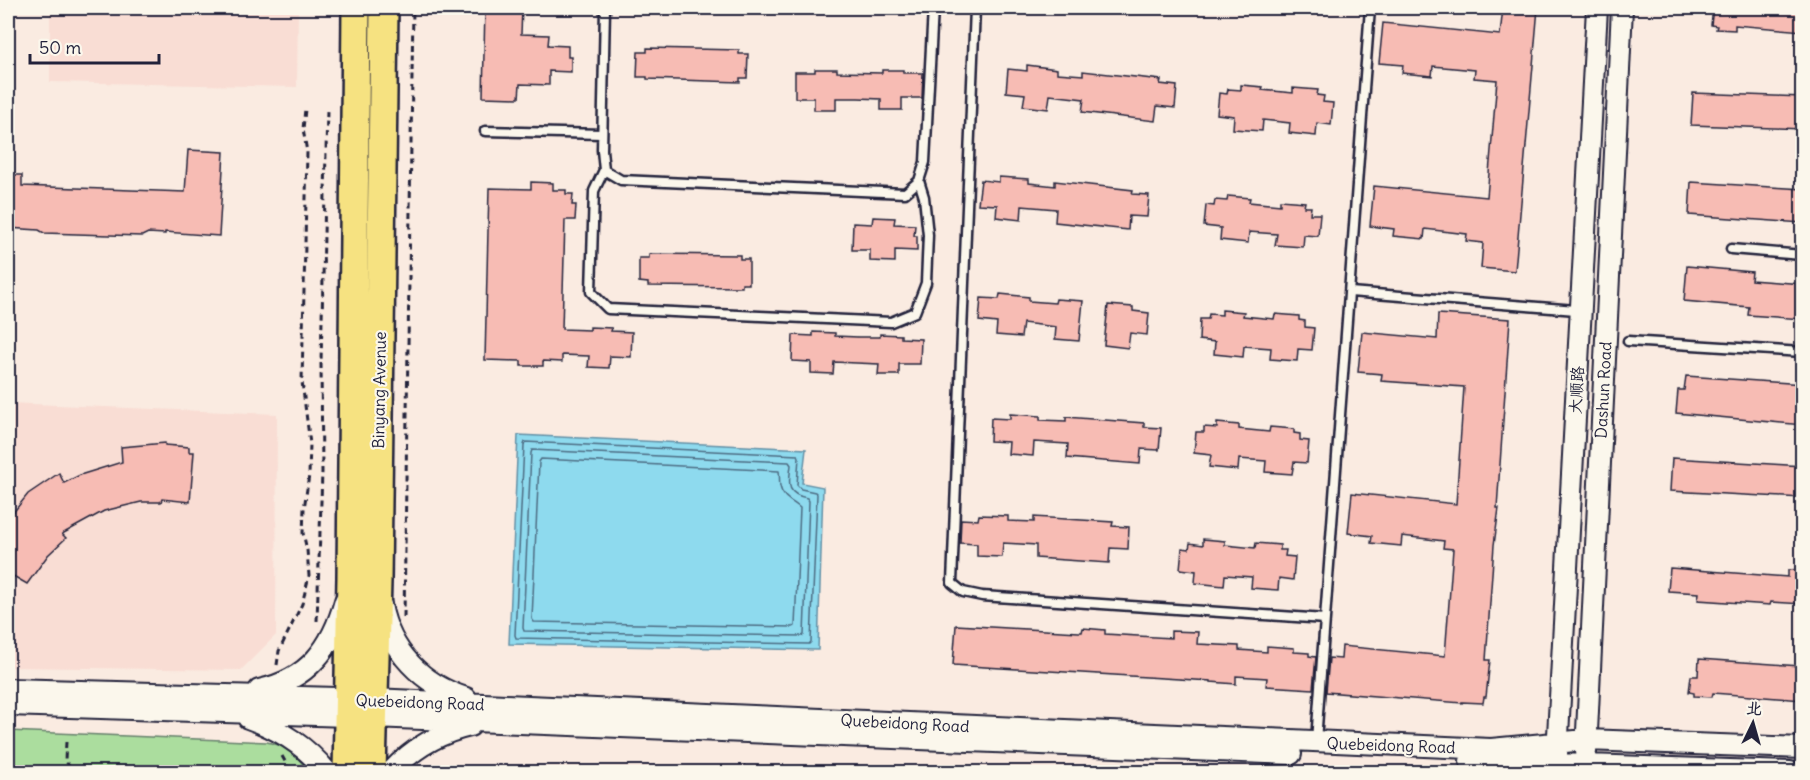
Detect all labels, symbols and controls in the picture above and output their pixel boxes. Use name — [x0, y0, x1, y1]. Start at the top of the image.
scale bar — [30, 27, 159, 65]
text: 50 m — [39, 36, 81, 59]
street label: Binyang Avenue — [368, 331, 390, 449]
street label: Dashun Road — [1590, 341, 1616, 439]
street label: 大顺路 — [1565, 366, 1587, 414]
street label: Quebeidong Road — [355, 690, 485, 714]
north arrow — [1723, 693, 1783, 753]
text: 北 — [1745, 697, 1763, 719]
street label: Quebeidong Road — [840, 710, 970, 736]
street label: Quebeidong Road — [1326, 733, 1456, 757]

